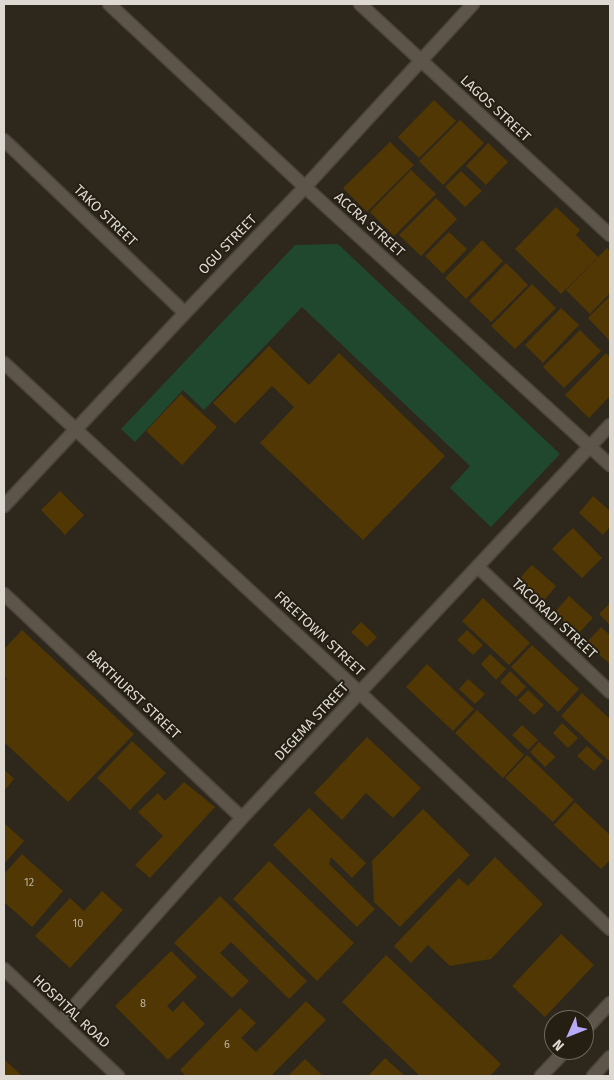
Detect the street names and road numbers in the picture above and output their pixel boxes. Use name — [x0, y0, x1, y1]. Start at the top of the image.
street label: LAGOS STREET — [456, 72, 534, 146]
street label: TAKO STREET — [70, 182, 140, 250]
street label: ACCRA STREET — [330, 189, 408, 261]
street label: OGU STREET — [195, 212, 261, 278]
street label: TACORADI STREET — [508, 575, 600, 663]
street label: FREETOWN STREET — [271, 588, 367, 680]
street label: BARTHURST STREET — [82, 647, 184, 743]
street label: DEGEMA STREET — [272, 680, 352, 764]
street label: HOSPITAL ROAD — [29, 972, 113, 1052]

